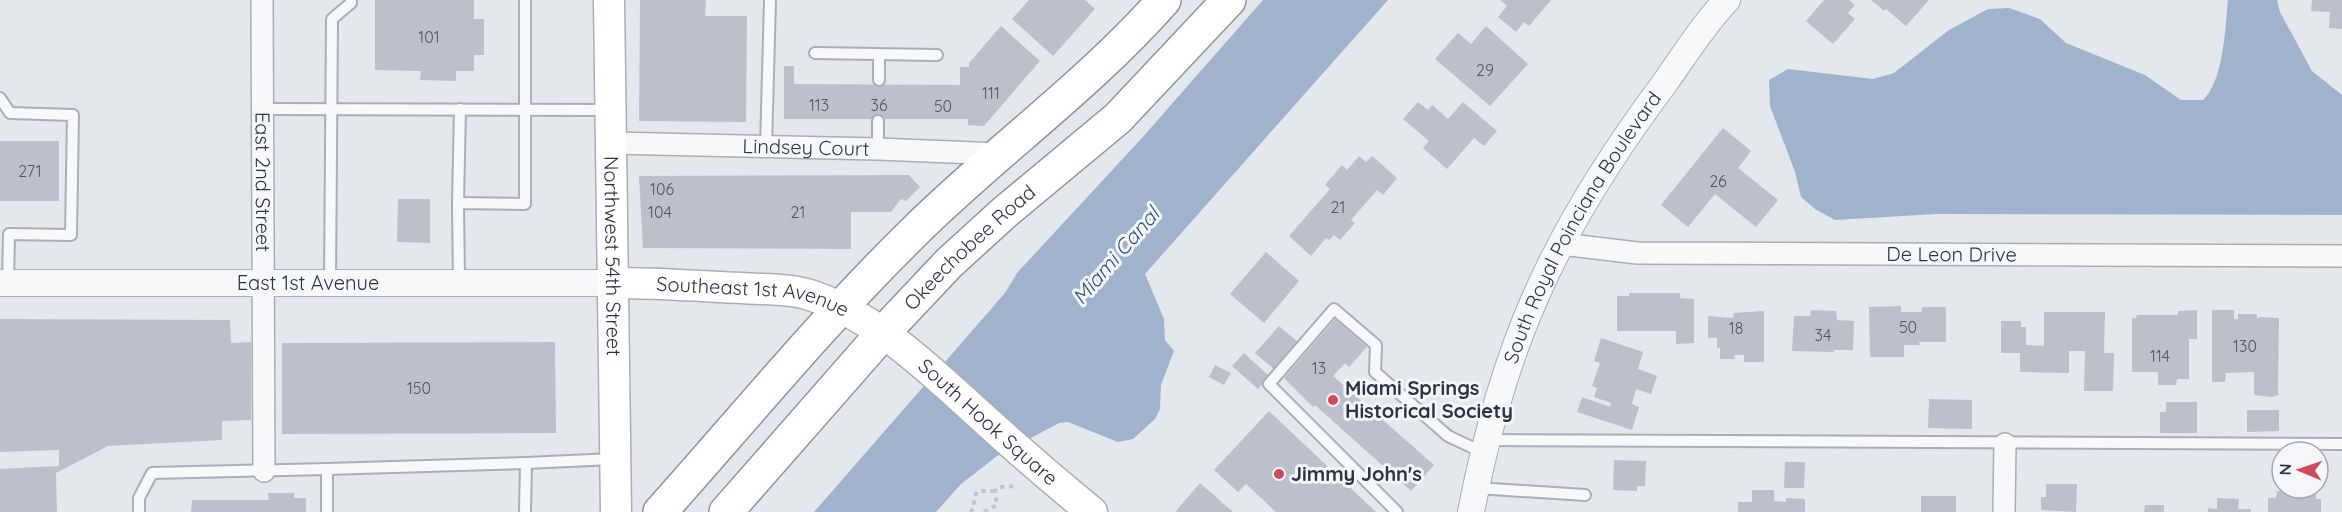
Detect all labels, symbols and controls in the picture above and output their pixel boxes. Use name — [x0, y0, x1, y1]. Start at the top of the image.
house number: 101 — [418, 27, 440, 47]
house number: 29 — [1476, 60, 1494, 80]
house number: 111 — [982, 83, 1000, 103]
street label: South Royal Poinciana Boulevard — [1498, 87, 1666, 367]
house number: 113 — [809, 95, 829, 115]
house number: 36 — [871, 95, 888, 115]
house number: 50 — [934, 96, 952, 116]
street label: East 2nd Street — [250, 112, 276, 252]
street label: Lindsey Court — [742, 133, 870, 161]
street label: Northwest 54th Street — [599, 156, 627, 356]
house number: 271 — [18, 161, 42, 181]
house number: 26 — [1709, 171, 1727, 191]
house number: 106 — [650, 179, 674, 199]
street label: Okeechobee Road — [898, 179, 1040, 315]
house number: 21 — [1331, 197, 1345, 217]
water label: Miami Canal — [1066, 200, 1166, 309]
house number: 104 — [648, 202, 672, 222]
house number: 21 — [791, 202, 805, 222]
street label: De Leon Drive — [1886, 241, 2017, 267]
street label: East 1st Avenue — [237, 270, 379, 295]
street label: Southeast 1st Avenue — [656, 271, 854, 322]
house number: 50 — [1899, 317, 1917, 337]
house number: 18 — [1729, 318, 1743, 338]
house number: 34 — [1815, 325, 1831, 345]
house number: 130 — [2233, 336, 2257, 356]
house number: 114 — [2150, 346, 2170, 366]
street label: South Hook Square — [914, 353, 1063, 490]
house number: 13 — [1312, 358, 1326, 378]
place label: Miami Springs Historical Society — [1345, 375, 1513, 423]
house number: 150 — [407, 378, 431, 398]
marker: Miami Springs Historical Society — [1326, 393, 1340, 407]
north arrow — [2270, 440, 2330, 500]
place label: Jimmy John's — [1291, 461, 1422, 486]
text: N — [2275, 463, 2295, 476]
marker: Jimmy John's — [1272, 467, 1286, 481]

